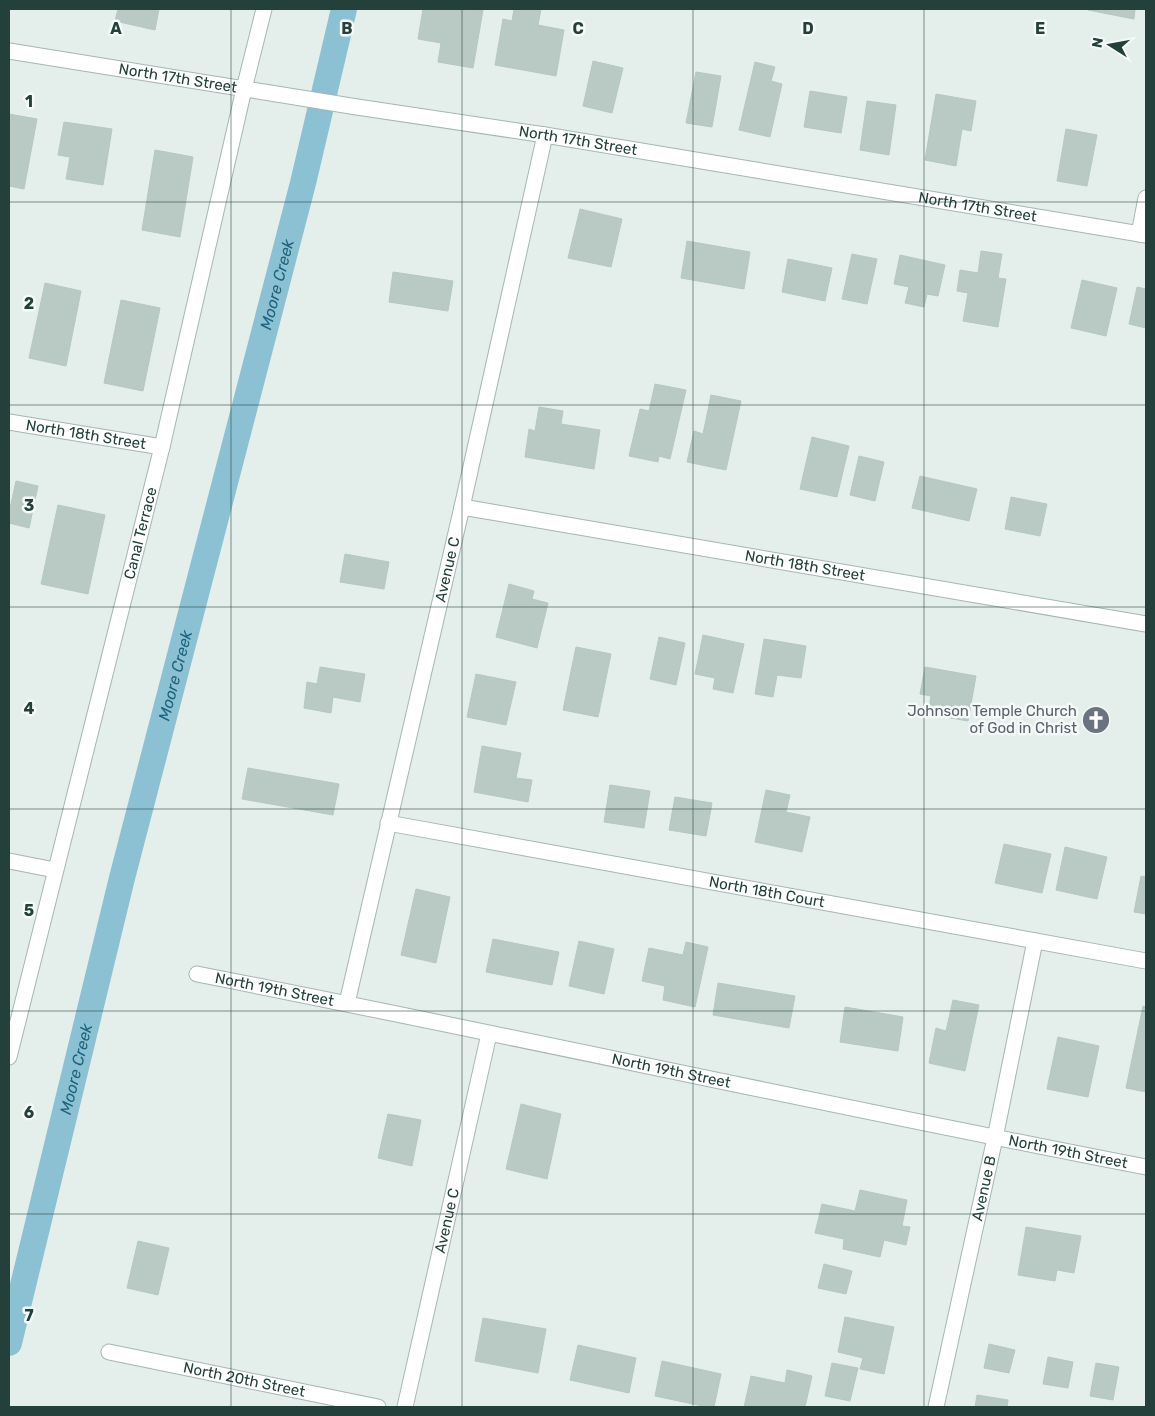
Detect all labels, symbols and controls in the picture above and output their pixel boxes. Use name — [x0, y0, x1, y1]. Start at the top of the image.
text: A — [110, 19, 122, 38]
text: B — [341, 19, 353, 38]
text: C — [572, 19, 584, 38]
text: D — [802, 19, 814, 38]
text: E — [1035, 19, 1045, 38]
north arrow — [1085, 20, 1135, 70]
text: N — [1088, 36, 1107, 49]
street label: North 17th Street — [117, 60, 238, 97]
text: 1 — [25, 92, 33, 111]
street label: North 17th Street — [518, 122, 639, 159]
street label: North 17th Street — [917, 188, 1038, 226]
water label: Moore Creek — [256, 236, 298, 332]
text: 2 — [24, 294, 34, 313]
street label: North 18th Street — [25, 416, 148, 453]
street label: Canal Terrace — [120, 485, 161, 581]
text: 3 — [24, 496, 34, 515]
street label: Avenue C — [431, 535, 464, 604]
street label: North 18th Street — [744, 547, 867, 585]
water label: Moore Creek — [154, 627, 196, 723]
text: 4 — [24, 699, 35, 718]
place label: Johnson Temple Church of God in Christ — [907, 702, 1077, 737]
church icon: Johnson Temple Church of God in Christ — [1081, 705, 1111, 735]
street label: North 18th Court — [707, 873, 826, 911]
text: 5 — [24, 901, 34, 920]
street label: North 19th Street — [213, 969, 336, 1010]
water label: Moore Creek — [55, 1021, 96, 1116]
street label: North 19th Street — [610, 1050, 732, 1092]
text: 6 — [24, 1103, 34, 1122]
street label: North 19th Street — [1007, 1131, 1129, 1172]
street label: Avenue B — [968, 1154, 1000, 1223]
street label: Avenue C — [431, 1186, 463, 1255]
text: 7 — [24, 1306, 34, 1325]
street label: North 20th Street — [182, 1358, 307, 1401]

